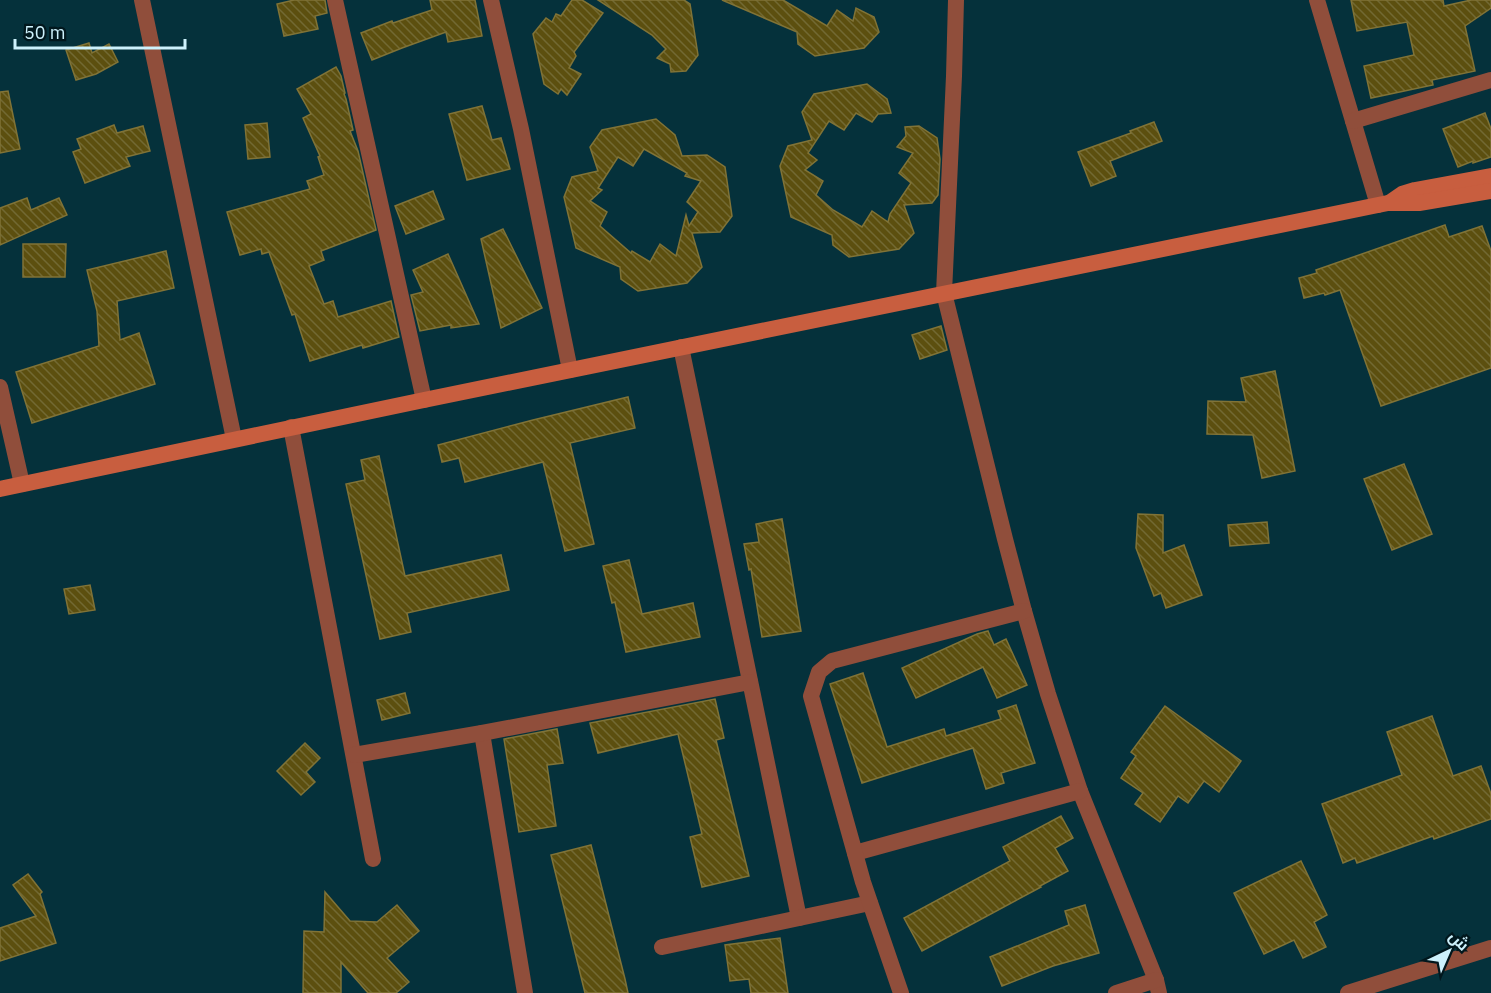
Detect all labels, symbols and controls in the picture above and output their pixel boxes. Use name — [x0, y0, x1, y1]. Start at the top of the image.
scale bar — [15, 12, 184, 50]
text: 50 m — [24, 21, 66, 44]
north arrow — [1419, 921, 1479, 981]
text: ش — [1445, 926, 1474, 955]

